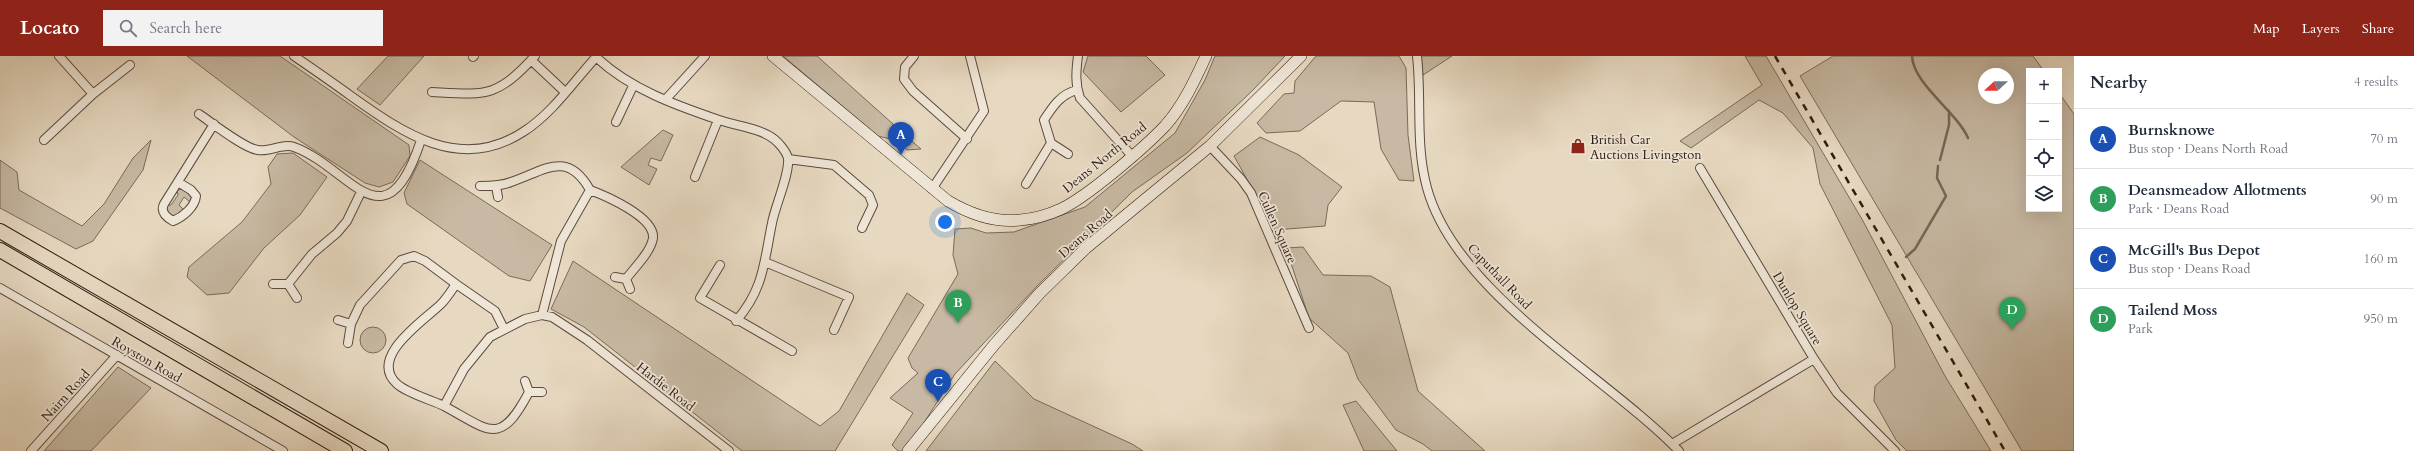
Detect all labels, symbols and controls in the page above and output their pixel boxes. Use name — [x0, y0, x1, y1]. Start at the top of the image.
search box — [103, 10, 383, 46]
text: Locato — [20, 15, 79, 41]
icon: search — [117, 17, 139, 39]
text: Search here — [149, 18, 222, 38]
text: Map — [2253, 19, 2280, 38]
text: Layers — [2302, 19, 2340, 38]
text: Share — [2362, 19, 2394, 38]
north arrow — [1978, 68, 2014, 104]
map controls — [2026, 68, 2062, 212]
button: + — [2026, 68, 2062, 104]
text: Nearby — [2090, 71, 2147, 94]
text: 4 results — [2354, 73, 2398, 91]
button: − — [2026, 104, 2062, 140]
street label: Deans North Road — [1059, 118, 1151, 197]
text: Burnsknowe — [2128, 120, 2215, 140]
pin: A — [888, 122, 914, 155]
text: A — [2098, 130, 2108, 148]
text: 70 m — [2370, 130, 2398, 148]
place label: British Car Auctions Livingston — [1590, 131, 1702, 164]
shop icon: British Car Auctions Livingston — [1569, 137, 1587, 155]
button: locate — [2026, 140, 2062, 176]
text: Bus stop · Deans North Road — [2128, 140, 2288, 158]
button: layers — [2026, 176, 2062, 212]
text: Deansmeadow Allotments — [2128, 180, 2307, 200]
street label: Cullen Square — [1253, 188, 1301, 266]
text: B — [2098, 190, 2108, 208]
text: 90 m — [2370, 190, 2398, 208]
text: Park · Deans Road — [2128, 200, 2229, 218]
street label: Deans Road — [1055, 205, 1116, 262]
your location — [935, 212, 955, 232]
street label: Caputhall Road — [1463, 240, 1535, 314]
text: McGill's Bus Depot — [2128, 240, 2260, 260]
text: C — [2098, 250, 2108, 268]
text: 160 m — [2364, 250, 2398, 268]
text: Bus stop · Deans Road — [2128, 260, 2250, 278]
street label: Dunlop Square — [1768, 268, 1826, 349]
pin: B — [945, 290, 971, 323]
pin: D — [1999, 297, 2025, 330]
text: Tailend Moss — [2128, 300, 2217, 320]
text: D — [2097, 310, 2109, 328]
text: 950 m — [2364, 310, 2398, 328]
text: Park — [2128, 320, 2153, 338]
street label: Royston Road — [108, 333, 185, 387]
street label: Hardie Road — [632, 358, 698, 415]
street label: Nairn Road — [37, 366, 94, 426]
pin: C — [925, 369, 951, 402]

